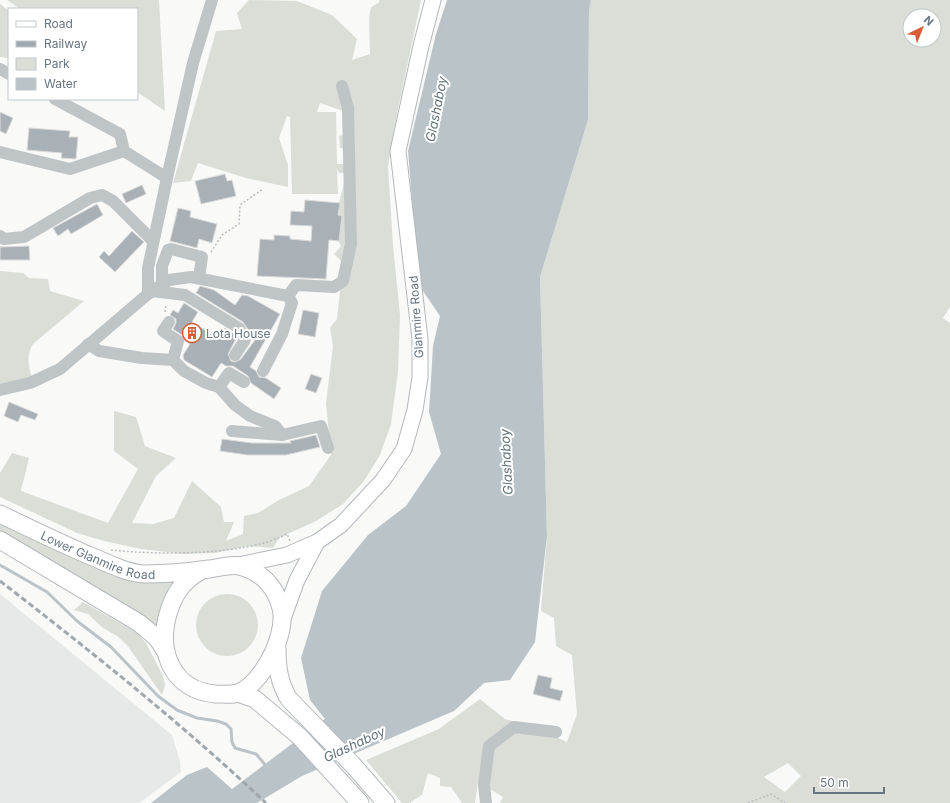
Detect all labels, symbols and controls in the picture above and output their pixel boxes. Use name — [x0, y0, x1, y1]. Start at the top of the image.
legend — [8, 8, 138, 100]
north arrow — [902, 8, 942, 48]
text: N — [921, 13, 937, 29]
text: Road — [44, 16, 73, 31]
text: Railway — [44, 36, 88, 51]
text: Park — [44, 56, 70, 71]
water label: Glashaboy — [422, 74, 450, 143]
text: Water — [44, 76, 78, 91]
street label: Glanmire Road — [406, 275, 426, 359]
building icon: Lota House — [181, 322, 203, 344]
place label: Lota House — [206, 326, 271, 341]
water label: Glashaboy — [496, 428, 516, 495]
street label: Lower Glanmire Road — [39, 527, 155, 582]
water label: Glashaboy — [321, 722, 388, 765]
scale bar — [814, 769, 884, 795]
text: 50 m — [820, 775, 849, 790]

